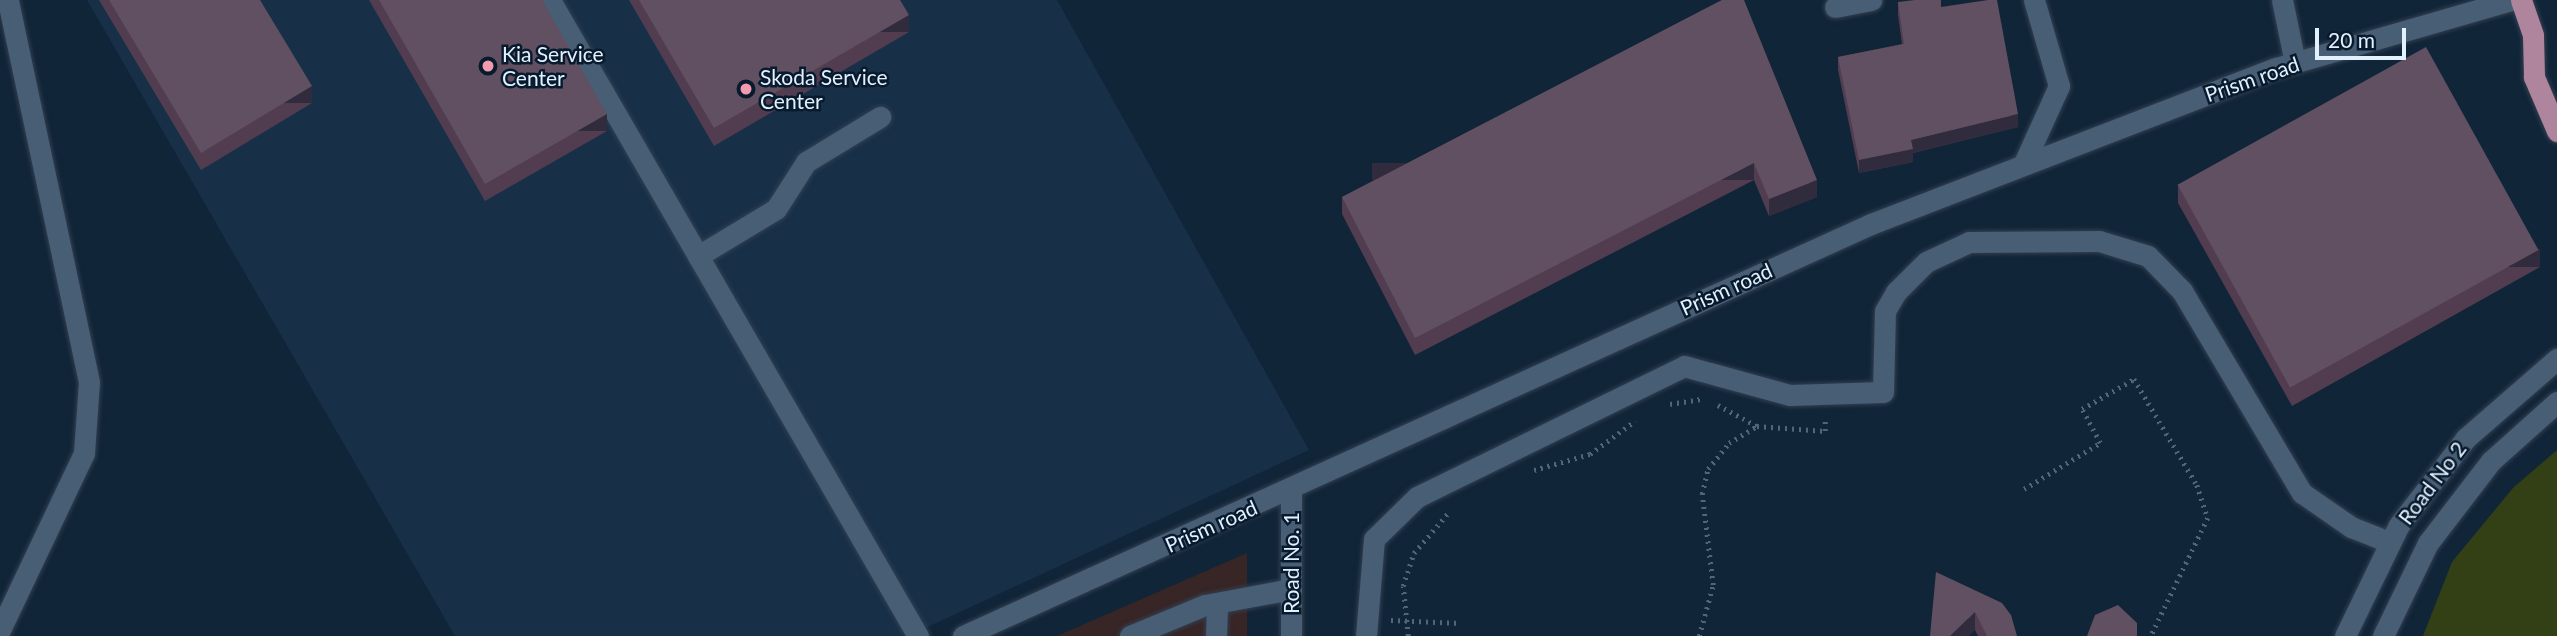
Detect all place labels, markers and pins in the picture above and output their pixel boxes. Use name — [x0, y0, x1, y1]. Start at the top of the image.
place label: Kia Service Center — [502, 41, 604, 91]
marker: Kia Service Center — [480, 58, 496, 74]
place label: Skoda Service Center — [760, 64, 888, 114]
marker: Skoda Service Center — [738, 81, 754, 97]

